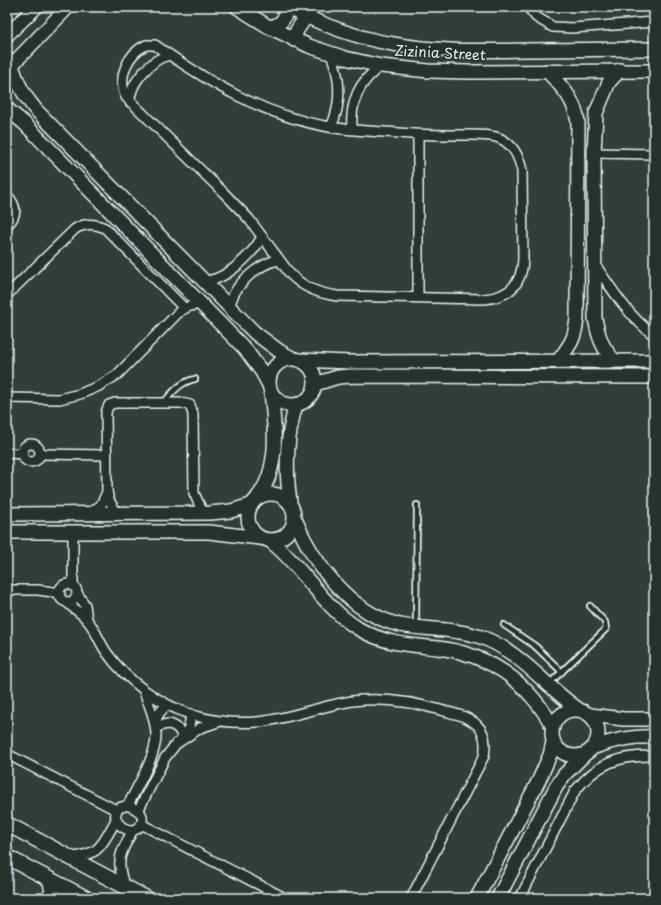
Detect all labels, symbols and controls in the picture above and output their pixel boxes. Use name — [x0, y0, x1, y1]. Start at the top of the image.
street label: Zizinia Street — [394, 40, 486, 65]

